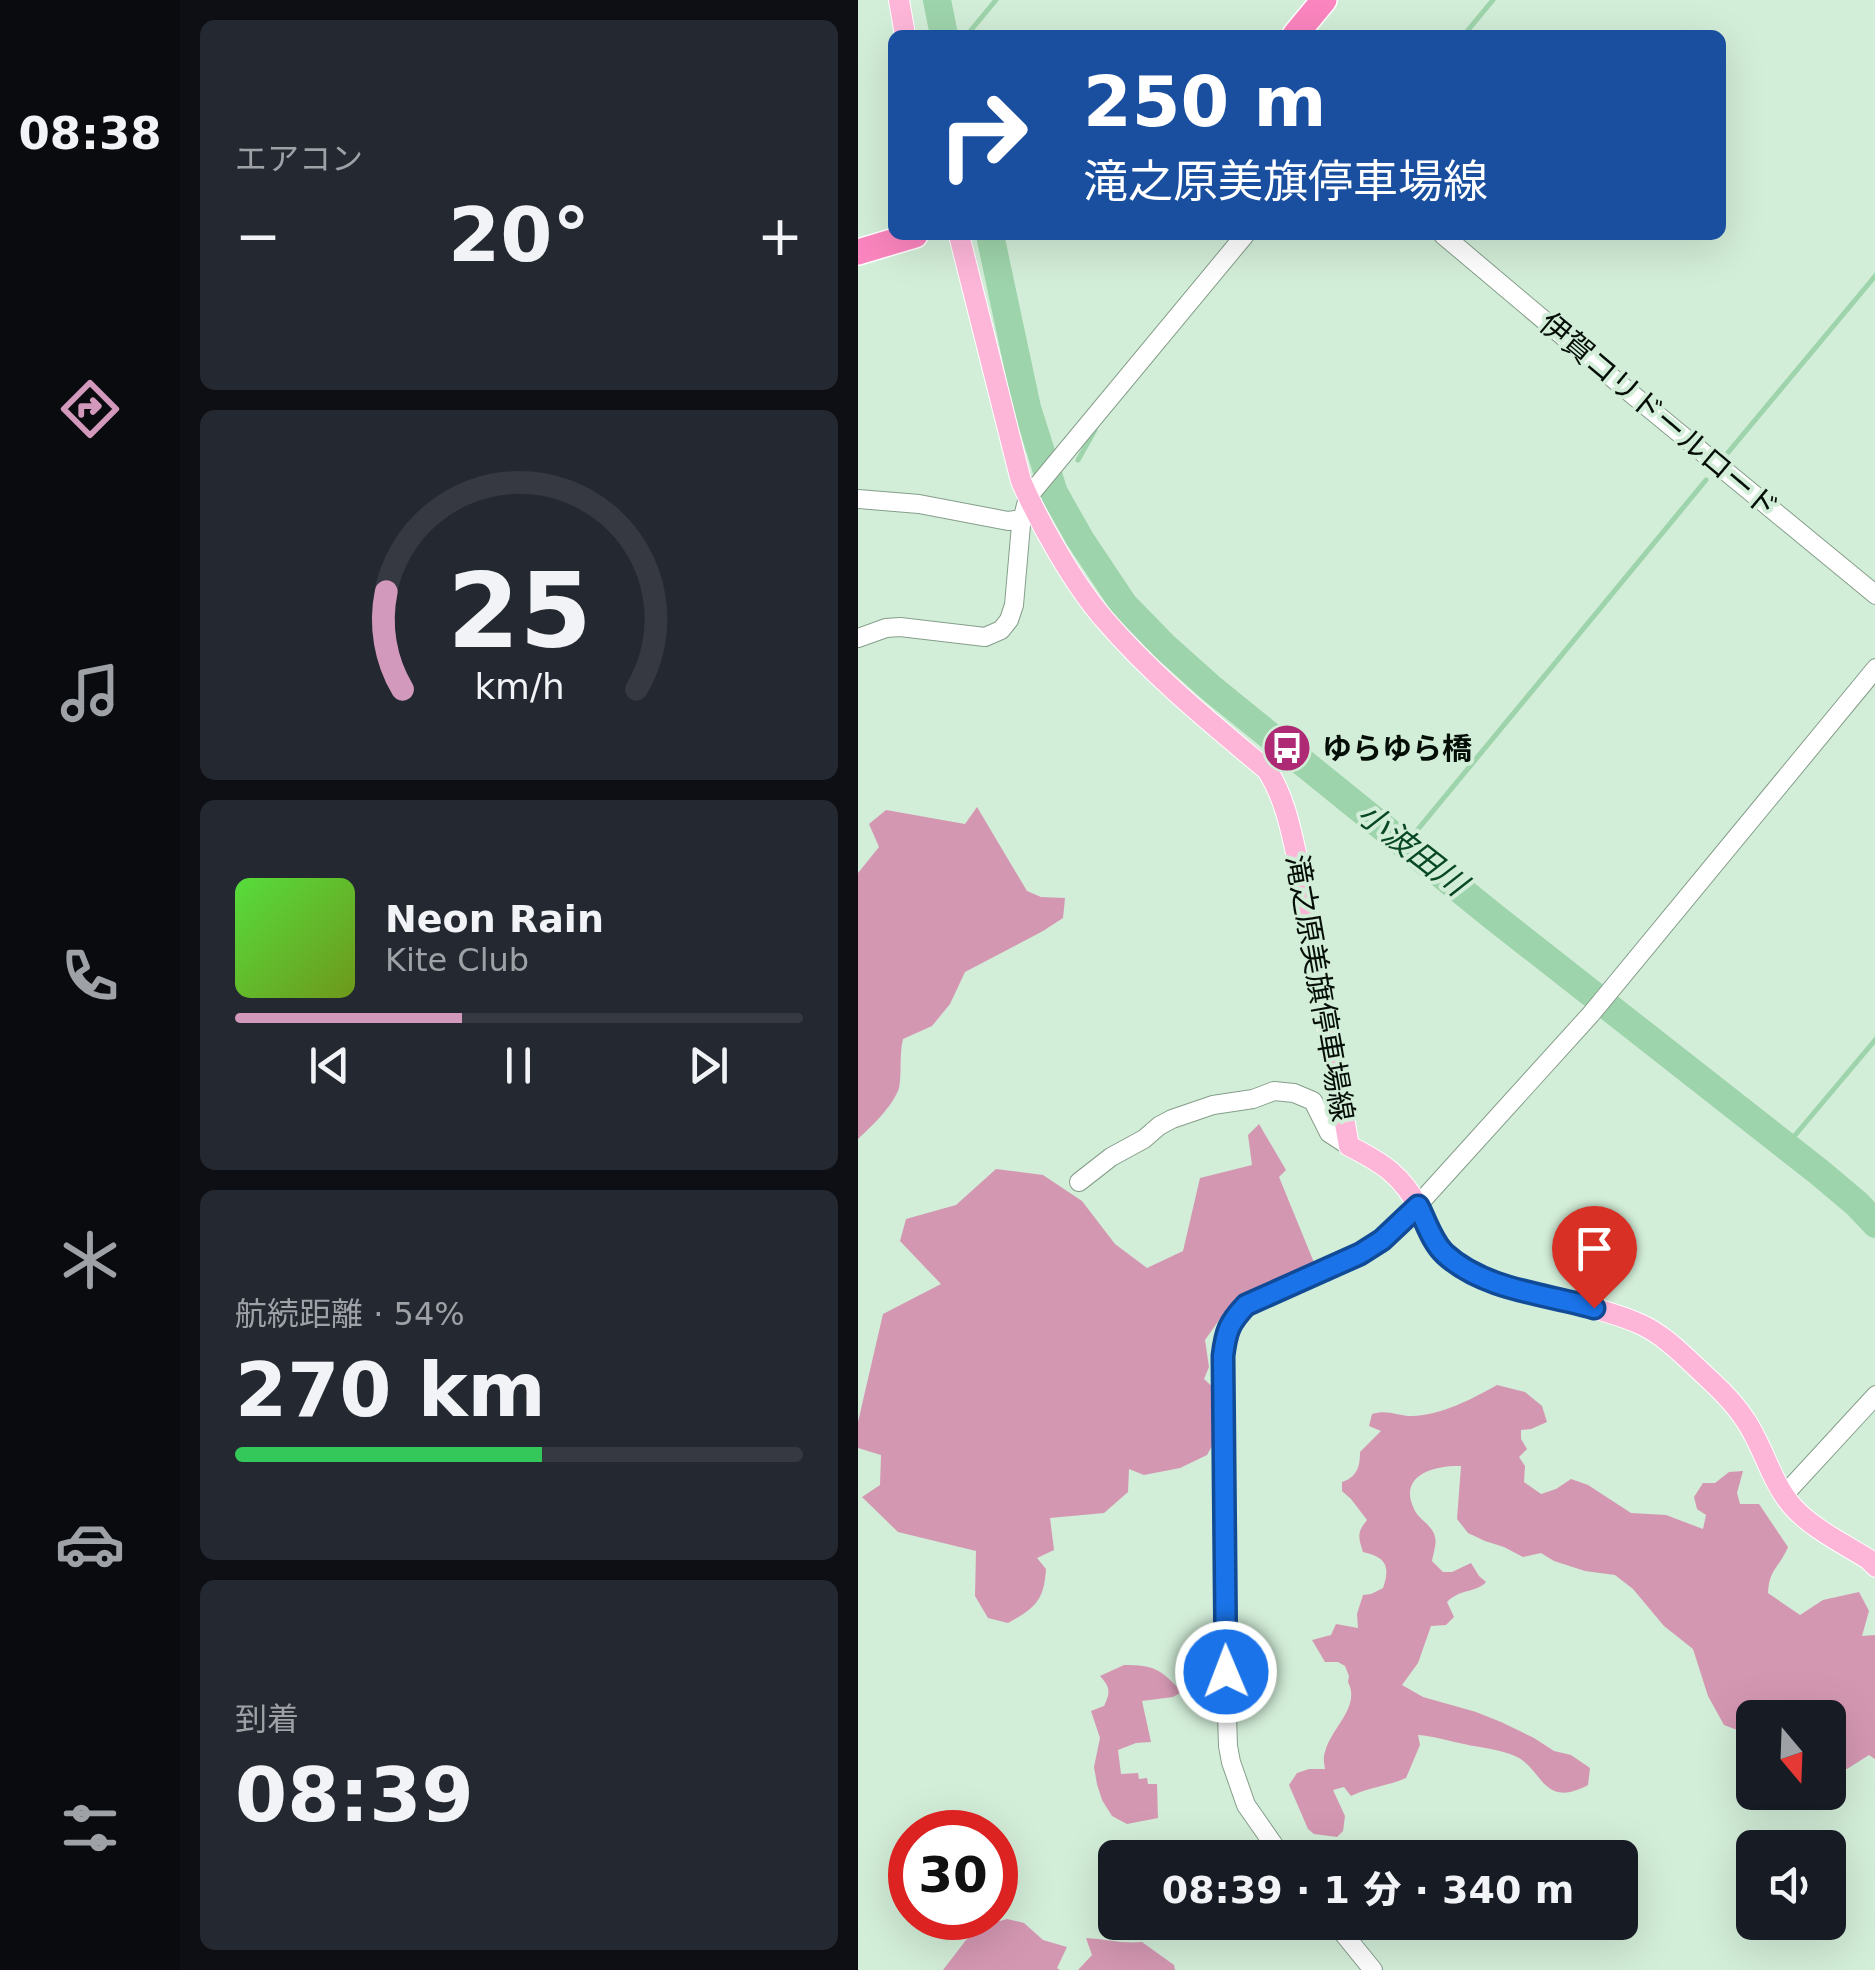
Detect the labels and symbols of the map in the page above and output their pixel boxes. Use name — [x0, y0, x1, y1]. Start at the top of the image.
street label: 伊賀コリドールロード — [1533, 305, 1785, 525]
bus stop icon: ゆらゆら橋 — [1261, 722, 1313, 774]
place label: ゆらゆら橋 — [1322, 731, 1472, 766]
water label: 小波田川 — [1350, 795, 1476, 905]
street label: 滝之原美旗停車場線 — [1279, 852, 1361, 1124]
pin — [1552, 1206, 1637, 1309]
position arrow — [1174, 1620, 1278, 1724]
north arrow — [1736, 1700, 1846, 1810]
speed limit sign: 30 — [888, 1810, 1018, 1940]

